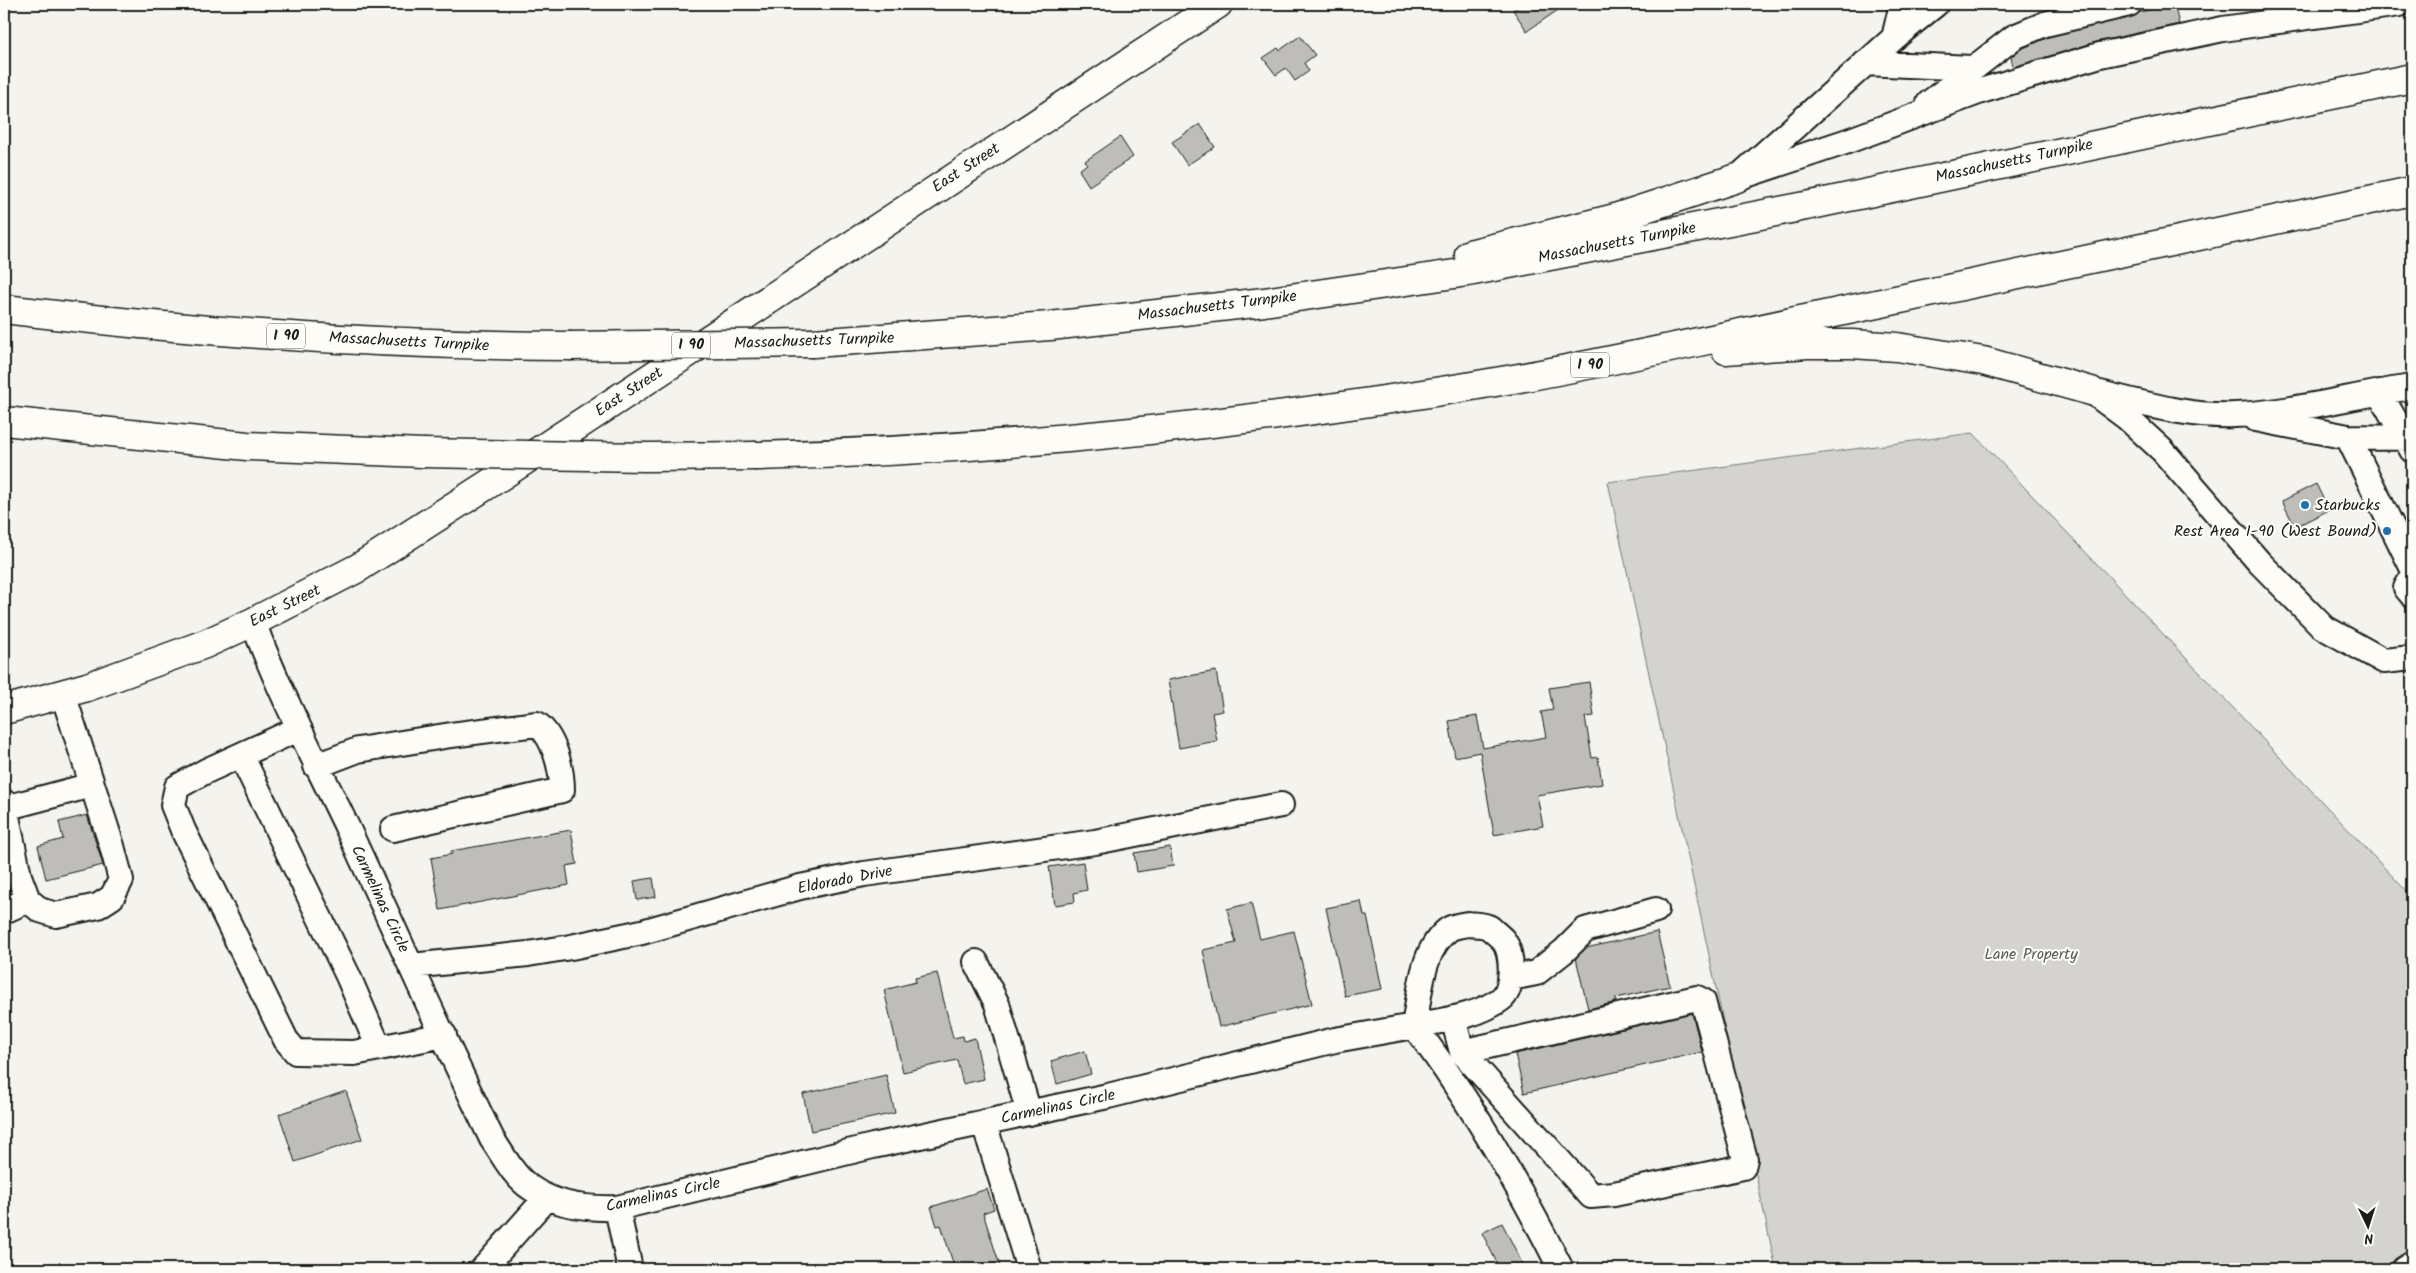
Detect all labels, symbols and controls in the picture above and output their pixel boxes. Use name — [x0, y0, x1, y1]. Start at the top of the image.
street label: Massachusetts Turnpike — [1933, 132, 2095, 190]
street label: East Street — [927, 136, 1006, 199]
street label: Massachusetts Turnpike — [1536, 215, 1698, 271]
street label: Massachusetts Turnpike — [1136, 284, 1298, 328]
road number: I 90 — [267, 324, 305, 348]
street label: Massachusetts Turnpike — [328, 325, 490, 359]
street label: Massachusetts Turnpike — [733, 326, 895, 356]
road number: I 90 — [672, 332, 710, 358]
road number: I 90 — [1571, 352, 1609, 378]
street label: East Street — [590, 360, 669, 423]
place label: Starbucks — [2315, 493, 2380, 518]
marker: Starbucks — [2299, 499, 2311, 511]
place label: Rest Area I-90 (West Bound) — [2174, 519, 2377, 544]
marker: Rest Area I-90 (West Bound) — [2381, 525, 2393, 537]
street label: East Street — [245, 578, 326, 634]
street label: Carmelinas Circle — [344, 841, 416, 957]
street label: Eldorado Drive — [795, 859, 895, 901]
park label: Lane Property — [1984, 942, 2078, 967]
street label: Carmelinas Circle — [999, 1083, 1117, 1131]
street label: Carmelinas Circle — [604, 1171, 722, 1219]
north arrow — [2344, 1200, 2394, 1250]
text: N — [2364, 1227, 2374, 1249]

